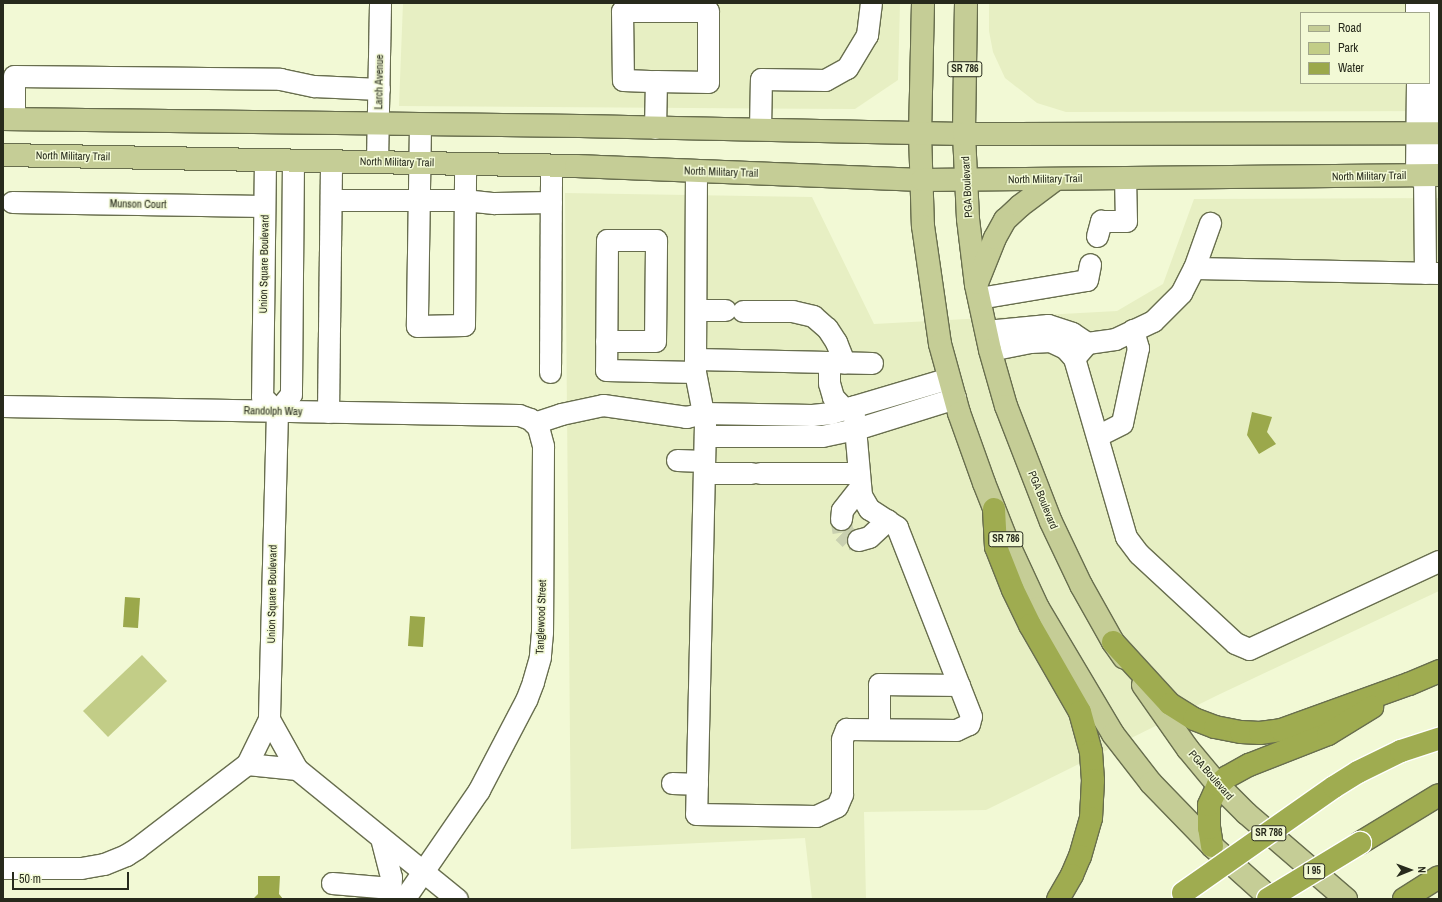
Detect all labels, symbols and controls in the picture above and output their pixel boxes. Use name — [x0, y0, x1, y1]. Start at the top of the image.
legend — [1300, 12, 1430, 84]
text: Road — [1338, 20, 1362, 36]
text: Park — [1338, 40, 1358, 56]
street label: Larch Avenue — [372, 54, 386, 110]
text: Water — [1338, 60, 1364, 76]
road number: SR 786 — [947, 61, 983, 77]
street label: North Military Trail — [36, 149, 110, 163]
street label: North Military Trail — [360, 155, 434, 169]
street label: PGA Boulevard — [959, 156, 975, 218]
street label: North Military Trail — [684, 164, 758, 180]
street label: North Military Trail — [1332, 169, 1406, 183]
street label: North Military Trail — [1008, 172, 1082, 186]
street label: Munson Court — [110, 197, 166, 211]
street label: Union Square Boulevard — [257, 215, 271, 313]
street label: Randolph Way — [243, 404, 303, 418]
street label: PGA Boulevard — [1025, 469, 1061, 531]
road number: SR 786 — [988, 531, 1024, 547]
street label: Union Square Boulevard — [265, 545, 279, 643]
street label: Tanglewood Street — [533, 579, 549, 655]
street label: PGA Boulevard — [1186, 747, 1236, 803]
road number: SR 786 — [1251, 825, 1287, 841]
north arrow — [1390, 850, 1430, 890]
road number: I 95 — [1303, 863, 1325, 879]
scale bar — [14, 864, 131, 890]
text: N — [1415, 866, 1429, 873]
text: 50 m — [19, 871, 41, 887]

